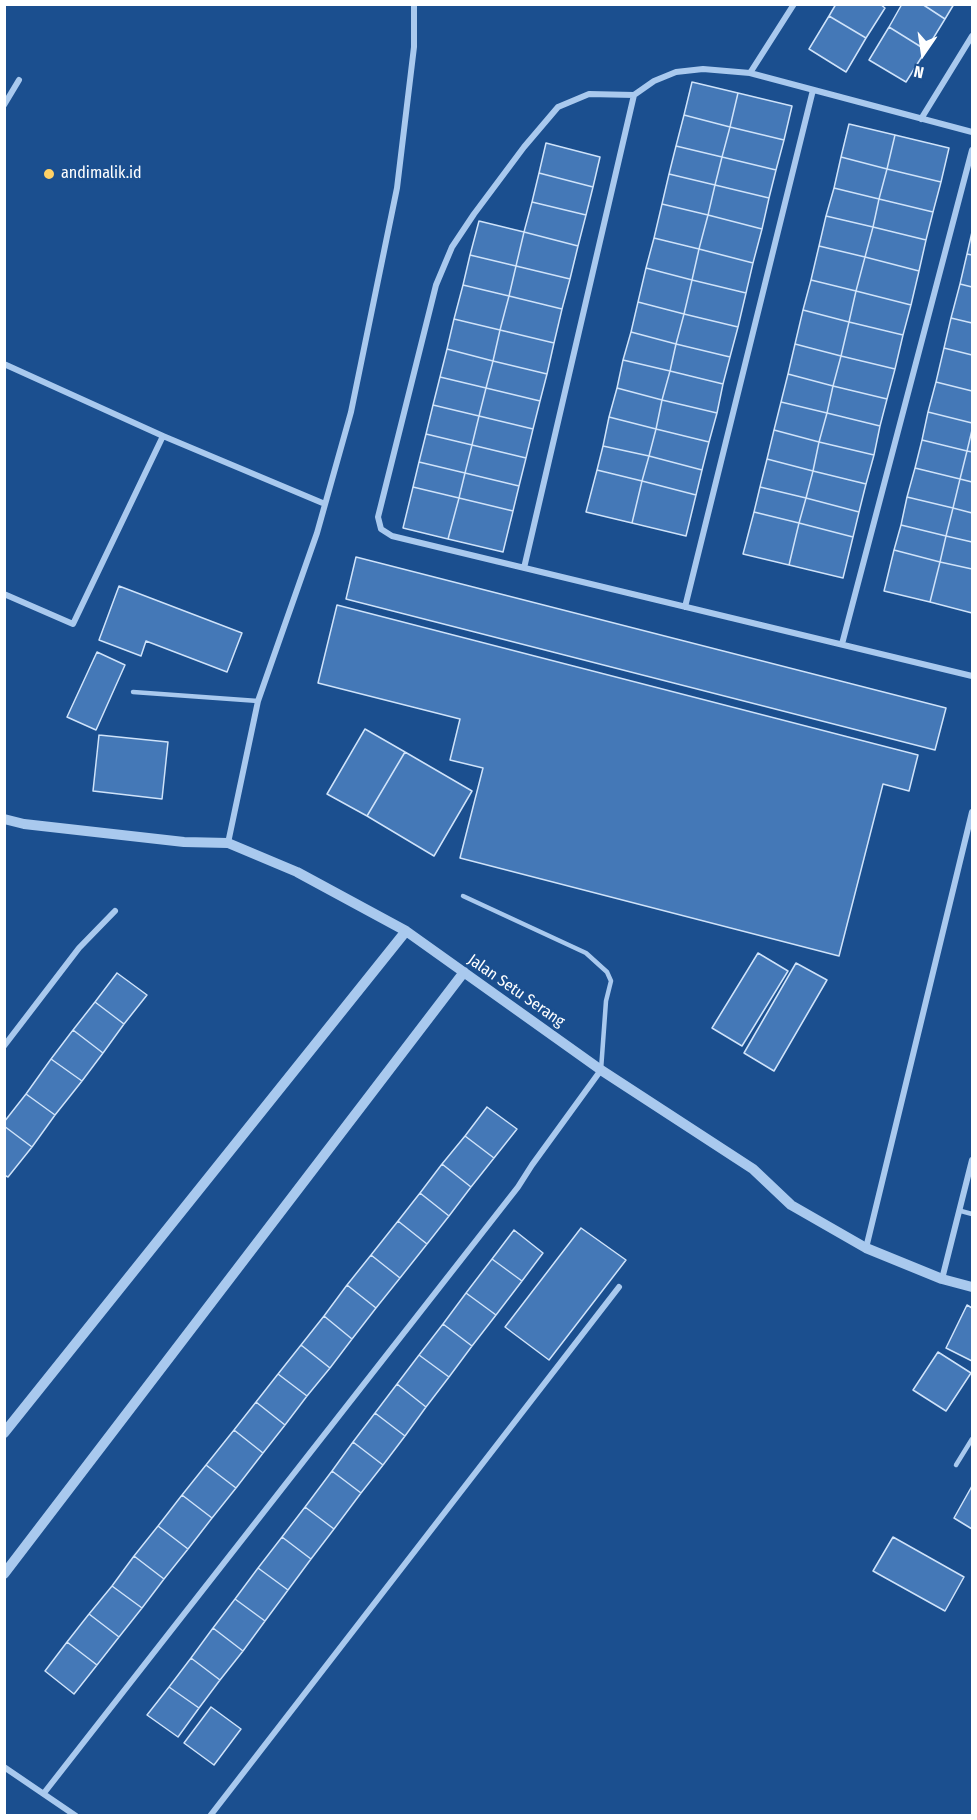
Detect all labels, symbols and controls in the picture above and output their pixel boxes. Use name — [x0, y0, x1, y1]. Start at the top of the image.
north arrow — [893, 24, 953, 84]
text: N — [912, 62, 926, 82]
place label: andimalik.id — [61, 164, 142, 184]
marker: andimalik.id — [42, 167, 56, 181]
street label: Jalan Setu Serang — [464, 950, 568, 1032]

